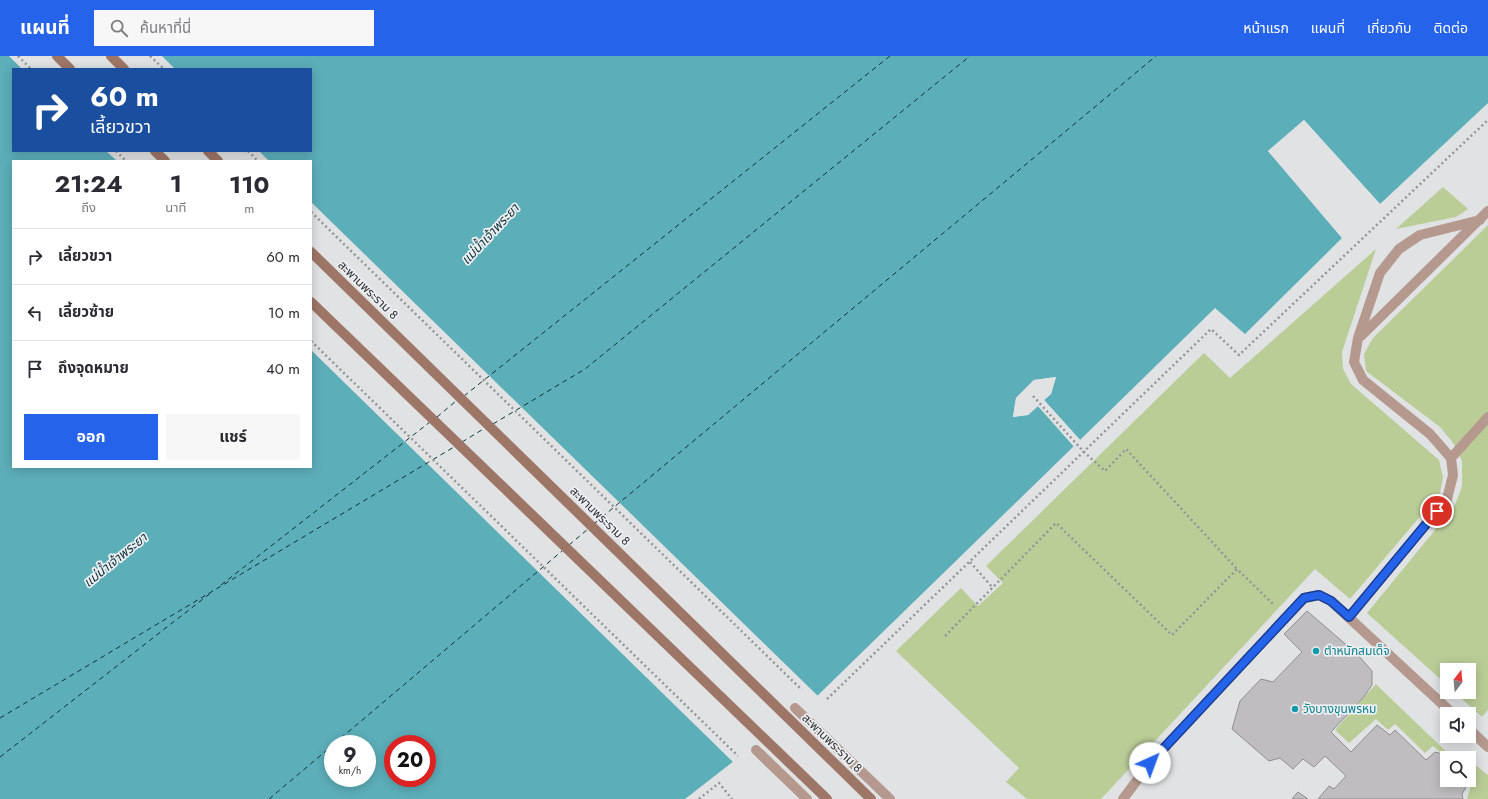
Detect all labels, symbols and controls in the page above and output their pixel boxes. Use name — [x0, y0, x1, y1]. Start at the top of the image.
search box — [94, 10, 374, 46]
text: แผนที่ — [20, 14, 70, 41]
icon: search — [108, 17, 130, 39]
text: ค้นหาที่นี่ — [140, 17, 191, 39]
text: หน้าแรก — [1243, 18, 1289, 38]
text: แผนที่ — [1311, 18, 1345, 38]
text: เกี่ยวกับ — [1367, 18, 1412, 38]
text: ติดต่อ — [1434, 18, 1468, 38]
text: 60 m — [90, 76, 159, 117]
icon: right — [24, 84, 76, 136]
text: เลี้ยวขวา — [90, 114, 151, 140]
text: 21:24 — [55, 166, 123, 201]
text: 1 — [170, 166, 182, 201]
text: 110 — [229, 167, 269, 202]
text: ถึง — [81, 198, 96, 217]
text: นาที — [165, 198, 187, 217]
text: m — [244, 199, 254, 218]
water label: แม่น้ำเจ้าพระยา — [457, 199, 524, 269]
text: เลี้ยวขวา — [58, 245, 112, 267]
icon: right — [24, 246, 46, 268]
text: 60 m — [266, 246, 300, 268]
street label: สะพานพระราม 8 — [334, 256, 402, 324]
text: เลี้ยวซ้าย — [58, 301, 114, 323]
icon: left — [24, 302, 46, 324]
text: 10 m — [268, 302, 300, 324]
text: ถึงจุดหมาย — [58, 357, 129, 379]
icon: arrive — [24, 358, 46, 380]
text: 40 m — [266, 358, 300, 380]
button: ออก — [24, 414, 158, 460]
button: แชร์ — [166, 414, 300, 460]
street label: สะพานพระราม 8 — [566, 482, 634, 550]
pin — [1420, 494, 1454, 528]
icon: arrive — [1426, 500, 1448, 522]
water label: แม่น้ำเจ้าพระยา — [79, 528, 151, 592]
place label: ตำหนักสมเด็จ — [1324, 642, 1390, 660]
marker: ตำหนักสมเด็จ — [1311, 646, 1321, 656]
north arrow — [1440, 663, 1476, 699]
map controls — [1440, 663, 1476, 787]
place label: วังบางขุนพรหม — [1303, 700, 1376, 718]
marker: วังบางขุนพรหม — [1290, 704, 1300, 714]
button: sound — [1440, 707, 1476, 743]
street label: สะพานพระราม 8 — [798, 709, 866, 777]
speed limit sign: 20 — [384, 735, 436, 787]
text: 9 — [343, 741, 357, 770]
position arrow — [1129, 742, 1171, 784]
button: search — [1440, 751, 1476, 787]
text: km/h — [339, 763, 361, 778]

